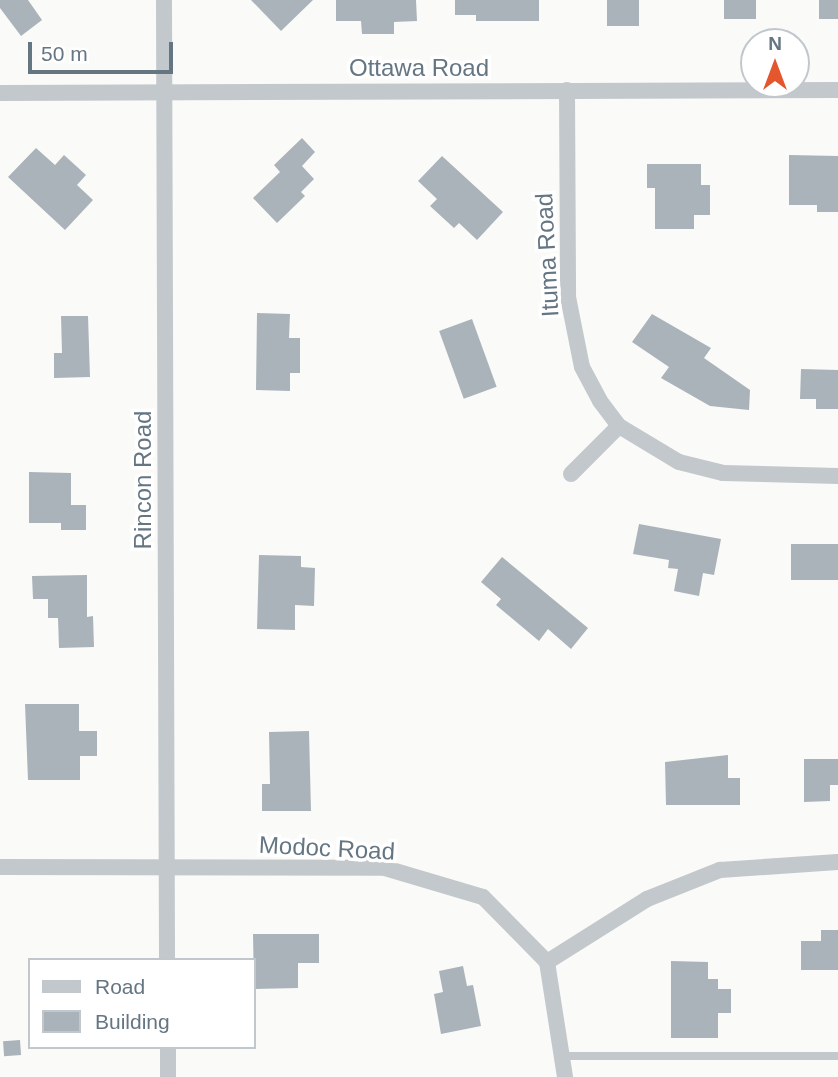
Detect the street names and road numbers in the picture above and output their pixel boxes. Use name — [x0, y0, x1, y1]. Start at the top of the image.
street label: Ottawa Road — [349, 54, 489, 82]
street label: Ituma Road — [529, 192, 565, 318]
street label: Rincon Road — [129, 411, 157, 549]
street label: Modoc Road — [258, 830, 396, 866]

